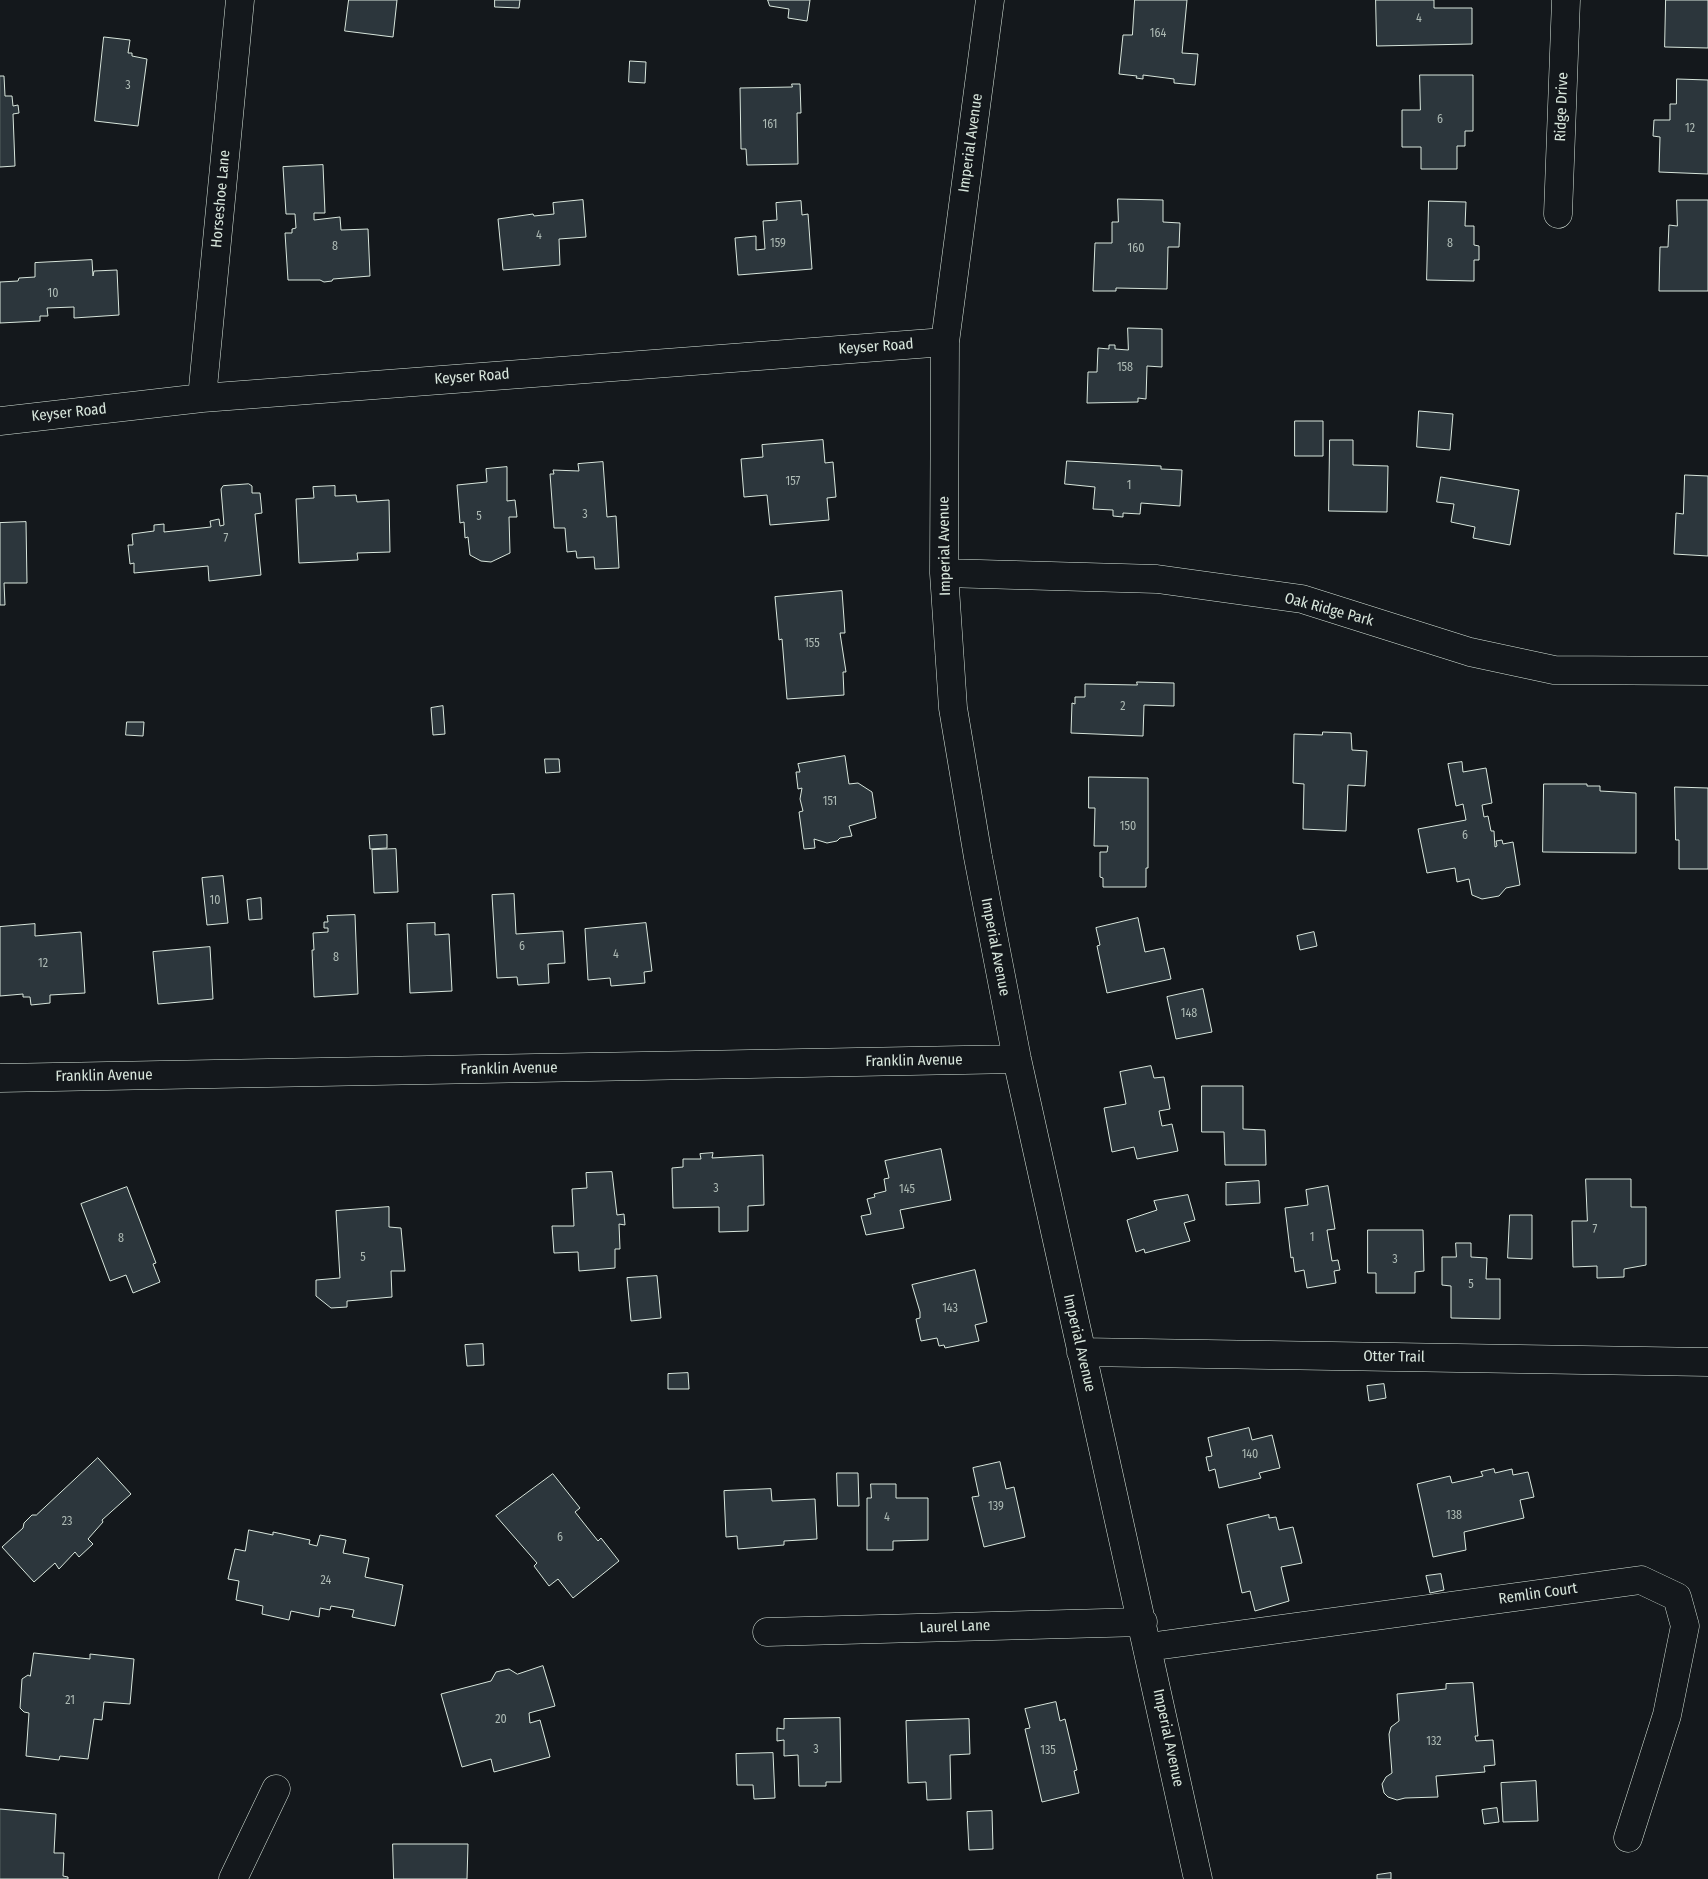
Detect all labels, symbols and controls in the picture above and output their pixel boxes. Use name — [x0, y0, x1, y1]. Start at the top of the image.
house number: 4 — [1416, 12, 1422, 26]
house number: 164 — [1150, 27, 1166, 41]
street label: Ridge Drive — [1552, 72, 1572, 142]
house number: 3 — [125, 79, 131, 93]
street label: Imperial Avenue — [955, 92, 987, 194]
house number: 6 — [1437, 113, 1443, 127]
house number: 161 — [763, 118, 777, 132]
house number: 12 — [1685, 122, 1695, 136]
street label: Horseshoe Lane — [208, 149, 234, 249]
house number: 4 — [536, 229, 542, 243]
house number: 159 — [770, 237, 786, 251]
house number: 8 — [1447, 237, 1453, 251]
house number: 8 — [332, 240, 338, 254]
house number: 160 — [1128, 242, 1144, 256]
house number: 10 — [48, 287, 58, 301]
street label: Keyser Road — [838, 335, 914, 359]
house number: 158 — [1117, 361, 1133, 375]
street label: Keyser Road — [434, 365, 510, 389]
street label: Keyser Road — [31, 400, 107, 426]
house number: 157 — [786, 475, 800, 489]
house number: 1 — [1127, 479, 1131, 493]
street label: Imperial Avenue — [935, 496, 955, 596]
house number: 3 — [582, 508, 588, 522]
house number: 5 — [476, 510, 482, 524]
house number: 7 — [224, 532, 228, 546]
street label: Oak Ridge Park — [1282, 589, 1376, 631]
house number: 155 — [804, 637, 820, 651]
house number: 2 — [1120, 700, 1126, 714]
house number: 151 — [823, 795, 837, 809]
house number: 150 — [1120, 820, 1136, 834]
house number: 6 — [1462, 829, 1468, 843]
house number: 10 — [210, 894, 220, 908]
street label: Imperial Avenue — [977, 896, 1013, 998]
house number: 6 — [519, 940, 525, 954]
house number: 4 — [613, 948, 619, 962]
house number: 8 — [333, 951, 339, 965]
house number: 12 — [38, 957, 48, 971]
house number: 148 — [1181, 1007, 1197, 1021]
street label: Franklin Avenue — [865, 1051, 963, 1071]
street label: Franklin Avenue — [460, 1059, 558, 1079]
street label: Franklin Avenue — [55, 1066, 153, 1086]
house number: 3 — [713, 1182, 719, 1196]
house number: 145 — [899, 1183, 915, 1197]
house number: 7 — [1593, 1223, 1597, 1237]
house number: 1 — [1310, 1231, 1314, 1245]
house number: 8 — [118, 1232, 124, 1246]
house number: 5 — [360, 1251, 366, 1265]
house number: 3 — [1392, 1253, 1398, 1267]
house number: 5 — [1468, 1278, 1474, 1292]
street label: Imperial Avenue — [1059, 1292, 1099, 1394]
house number: 143 — [942, 1302, 958, 1316]
street label: Otter Trail — [1363, 1347, 1425, 1367]
house number: 140 — [1242, 1448, 1258, 1462]
house number: 139 — [988, 1500, 1004, 1514]
house number: 138 — [1446, 1509, 1462, 1523]
house number: 4 — [884, 1511, 890, 1525]
house number: 23 — [62, 1515, 72, 1529]
house number: 6 — [557, 1531, 563, 1545]
house number: 24 — [321, 1574, 331, 1588]
street label: Remlin Court — [1498, 1580, 1578, 1608]
street label: Laurel Lane — [919, 1617, 991, 1637]
street label: Imperial Avenue — [1149, 1687, 1187, 1789]
house number: 21 — [65, 1694, 75, 1708]
house number: 20 — [495, 1713, 507, 1727]
house number: 132 — [1426, 1735, 1442, 1749]
house number: 3 — [813, 1743, 819, 1757]
house number: 135 — [1040, 1744, 1056, 1758]

